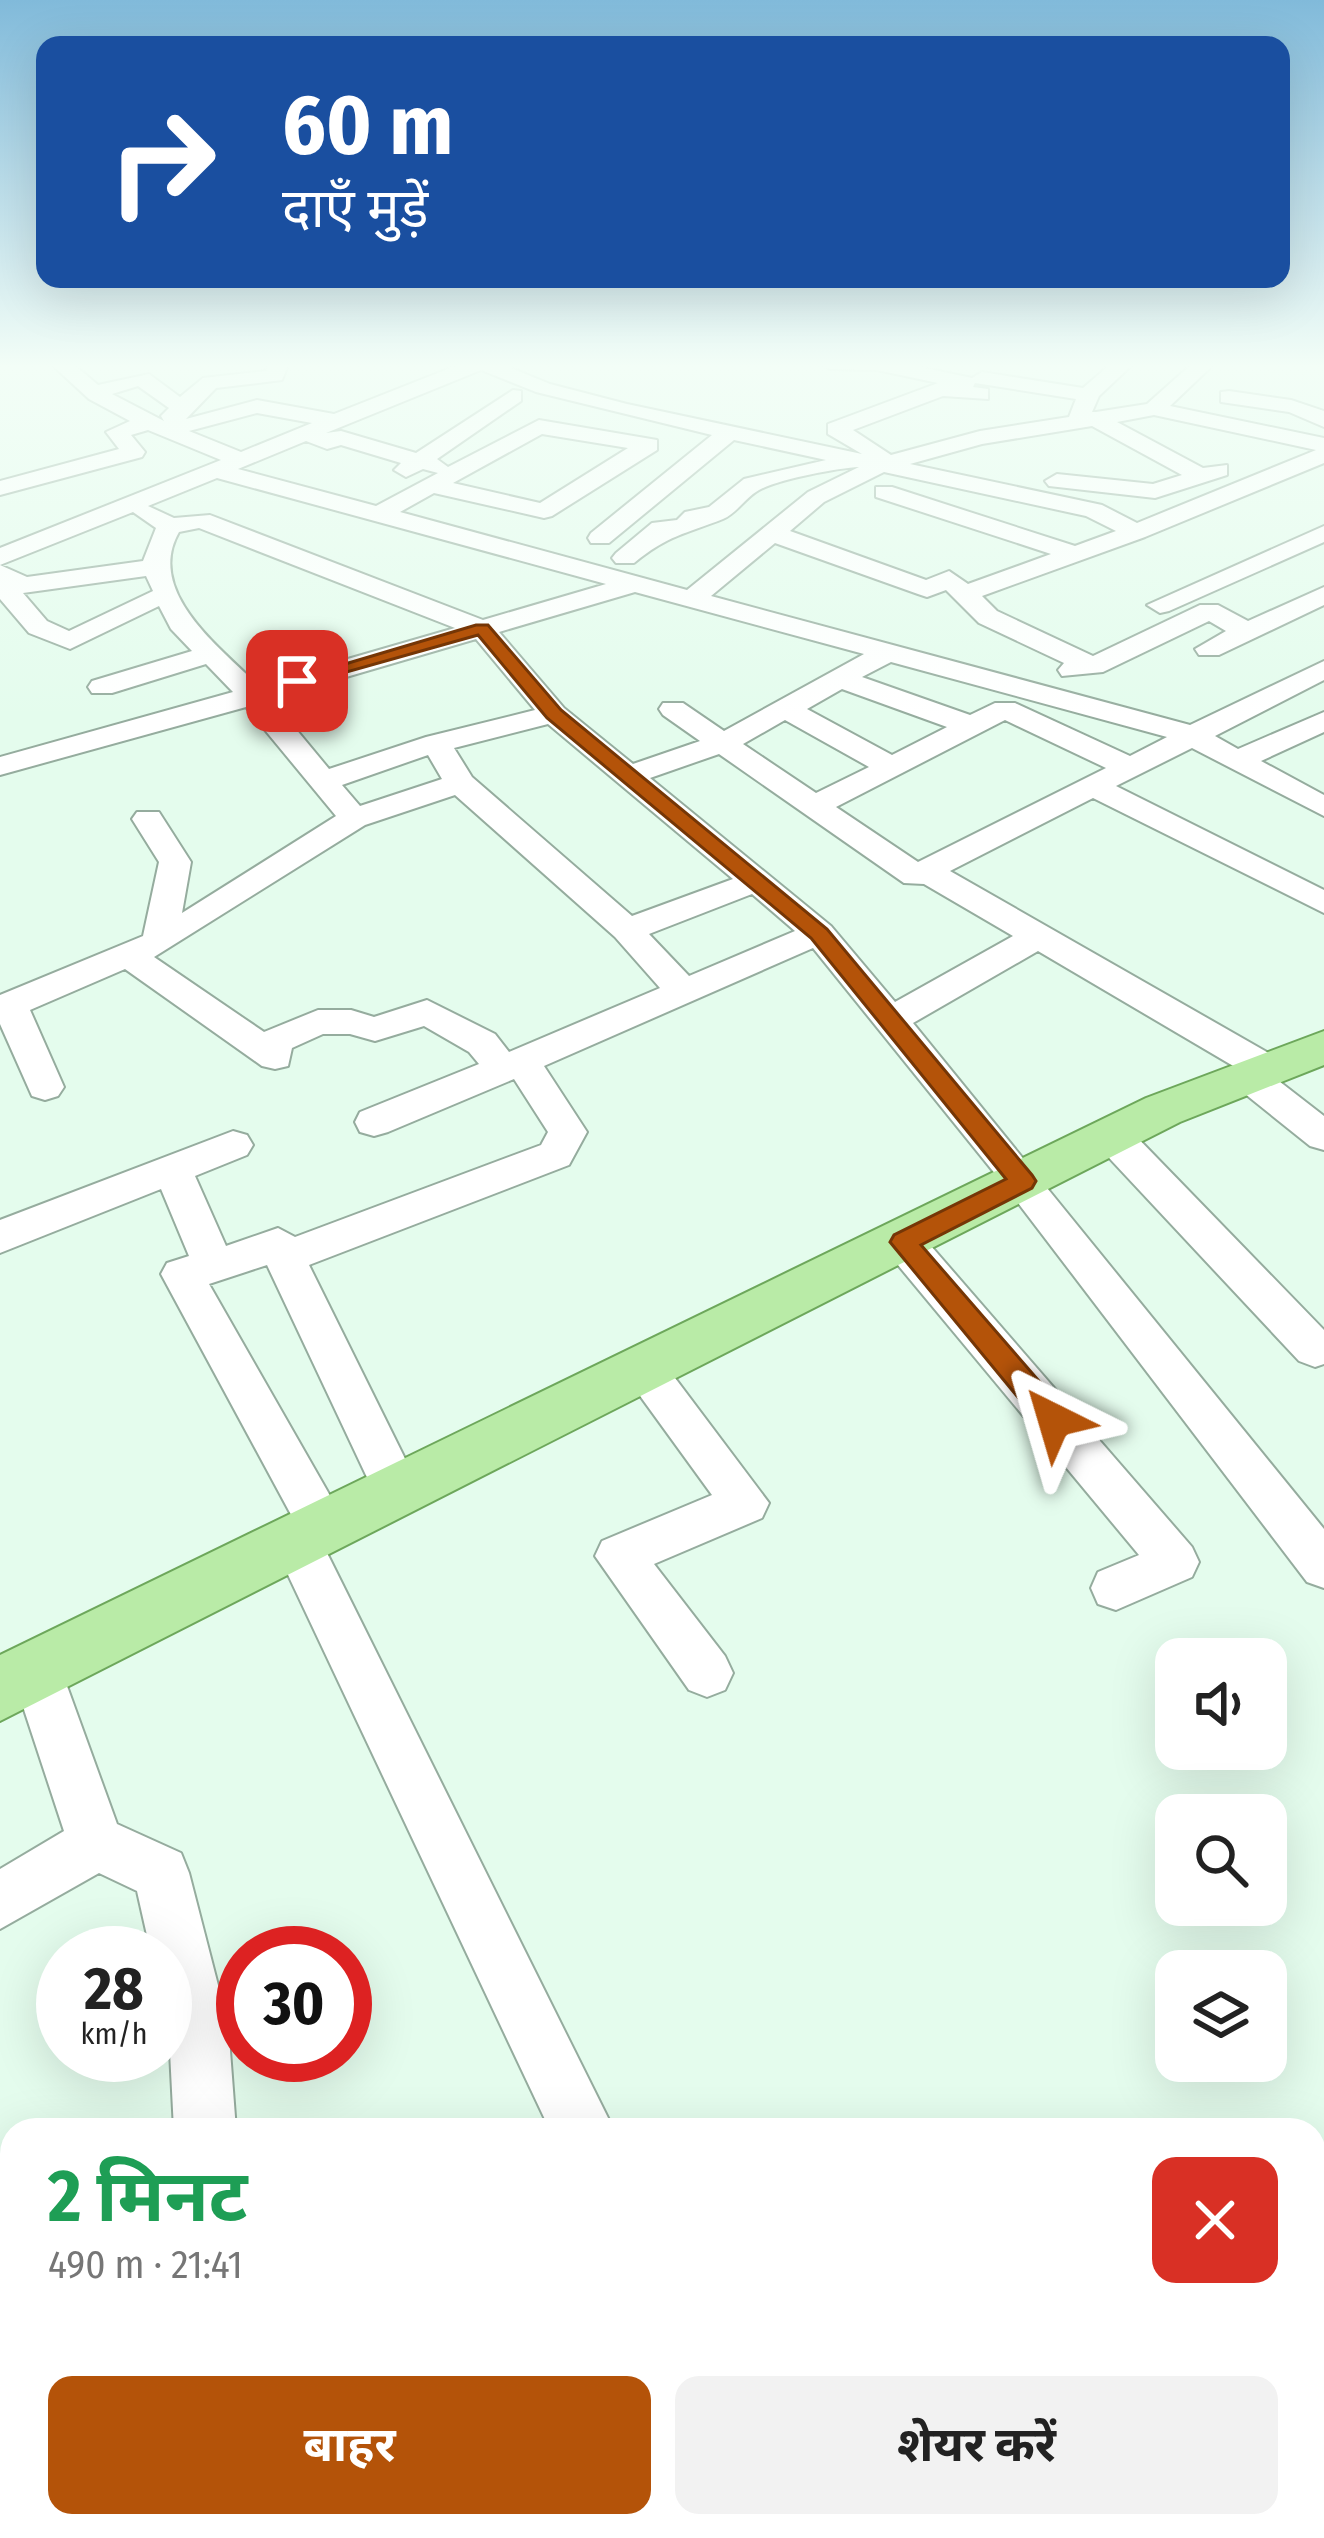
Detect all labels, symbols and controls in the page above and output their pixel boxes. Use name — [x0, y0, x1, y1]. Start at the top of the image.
text: 60 m — [282, 75, 453, 176]
icon: right — [84, 84, 240, 240]
text: दाएँ मुड़ें — [282, 177, 428, 241]
pin — [246, 630, 348, 732]
icon: arrive — [264, 648, 330, 714]
position arrow — [991, 1357, 1117, 1483]
map controls — [1155, 1638, 1287, 2082]
button: sound — [1155, 1638, 1287, 1770]
button: search — [1155, 1794, 1287, 1926]
speed limit sign: 30 — [216, 1926, 372, 2082]
button: layers — [1155, 1950, 1287, 2082]
text: 28 — [84, 1953, 144, 2025]
text: km/h — [81, 2016, 147, 2052]
text: 2 मिनट — [48, 2154, 247, 2240]
button: close — [1152, 2157, 1278, 2283]
text: 490 m · 21:41 — [48, 2242, 243, 2288]
button: बाहर — [48, 2376, 651, 2514]
button: शेयर करें — [675, 2376, 1278, 2514]

